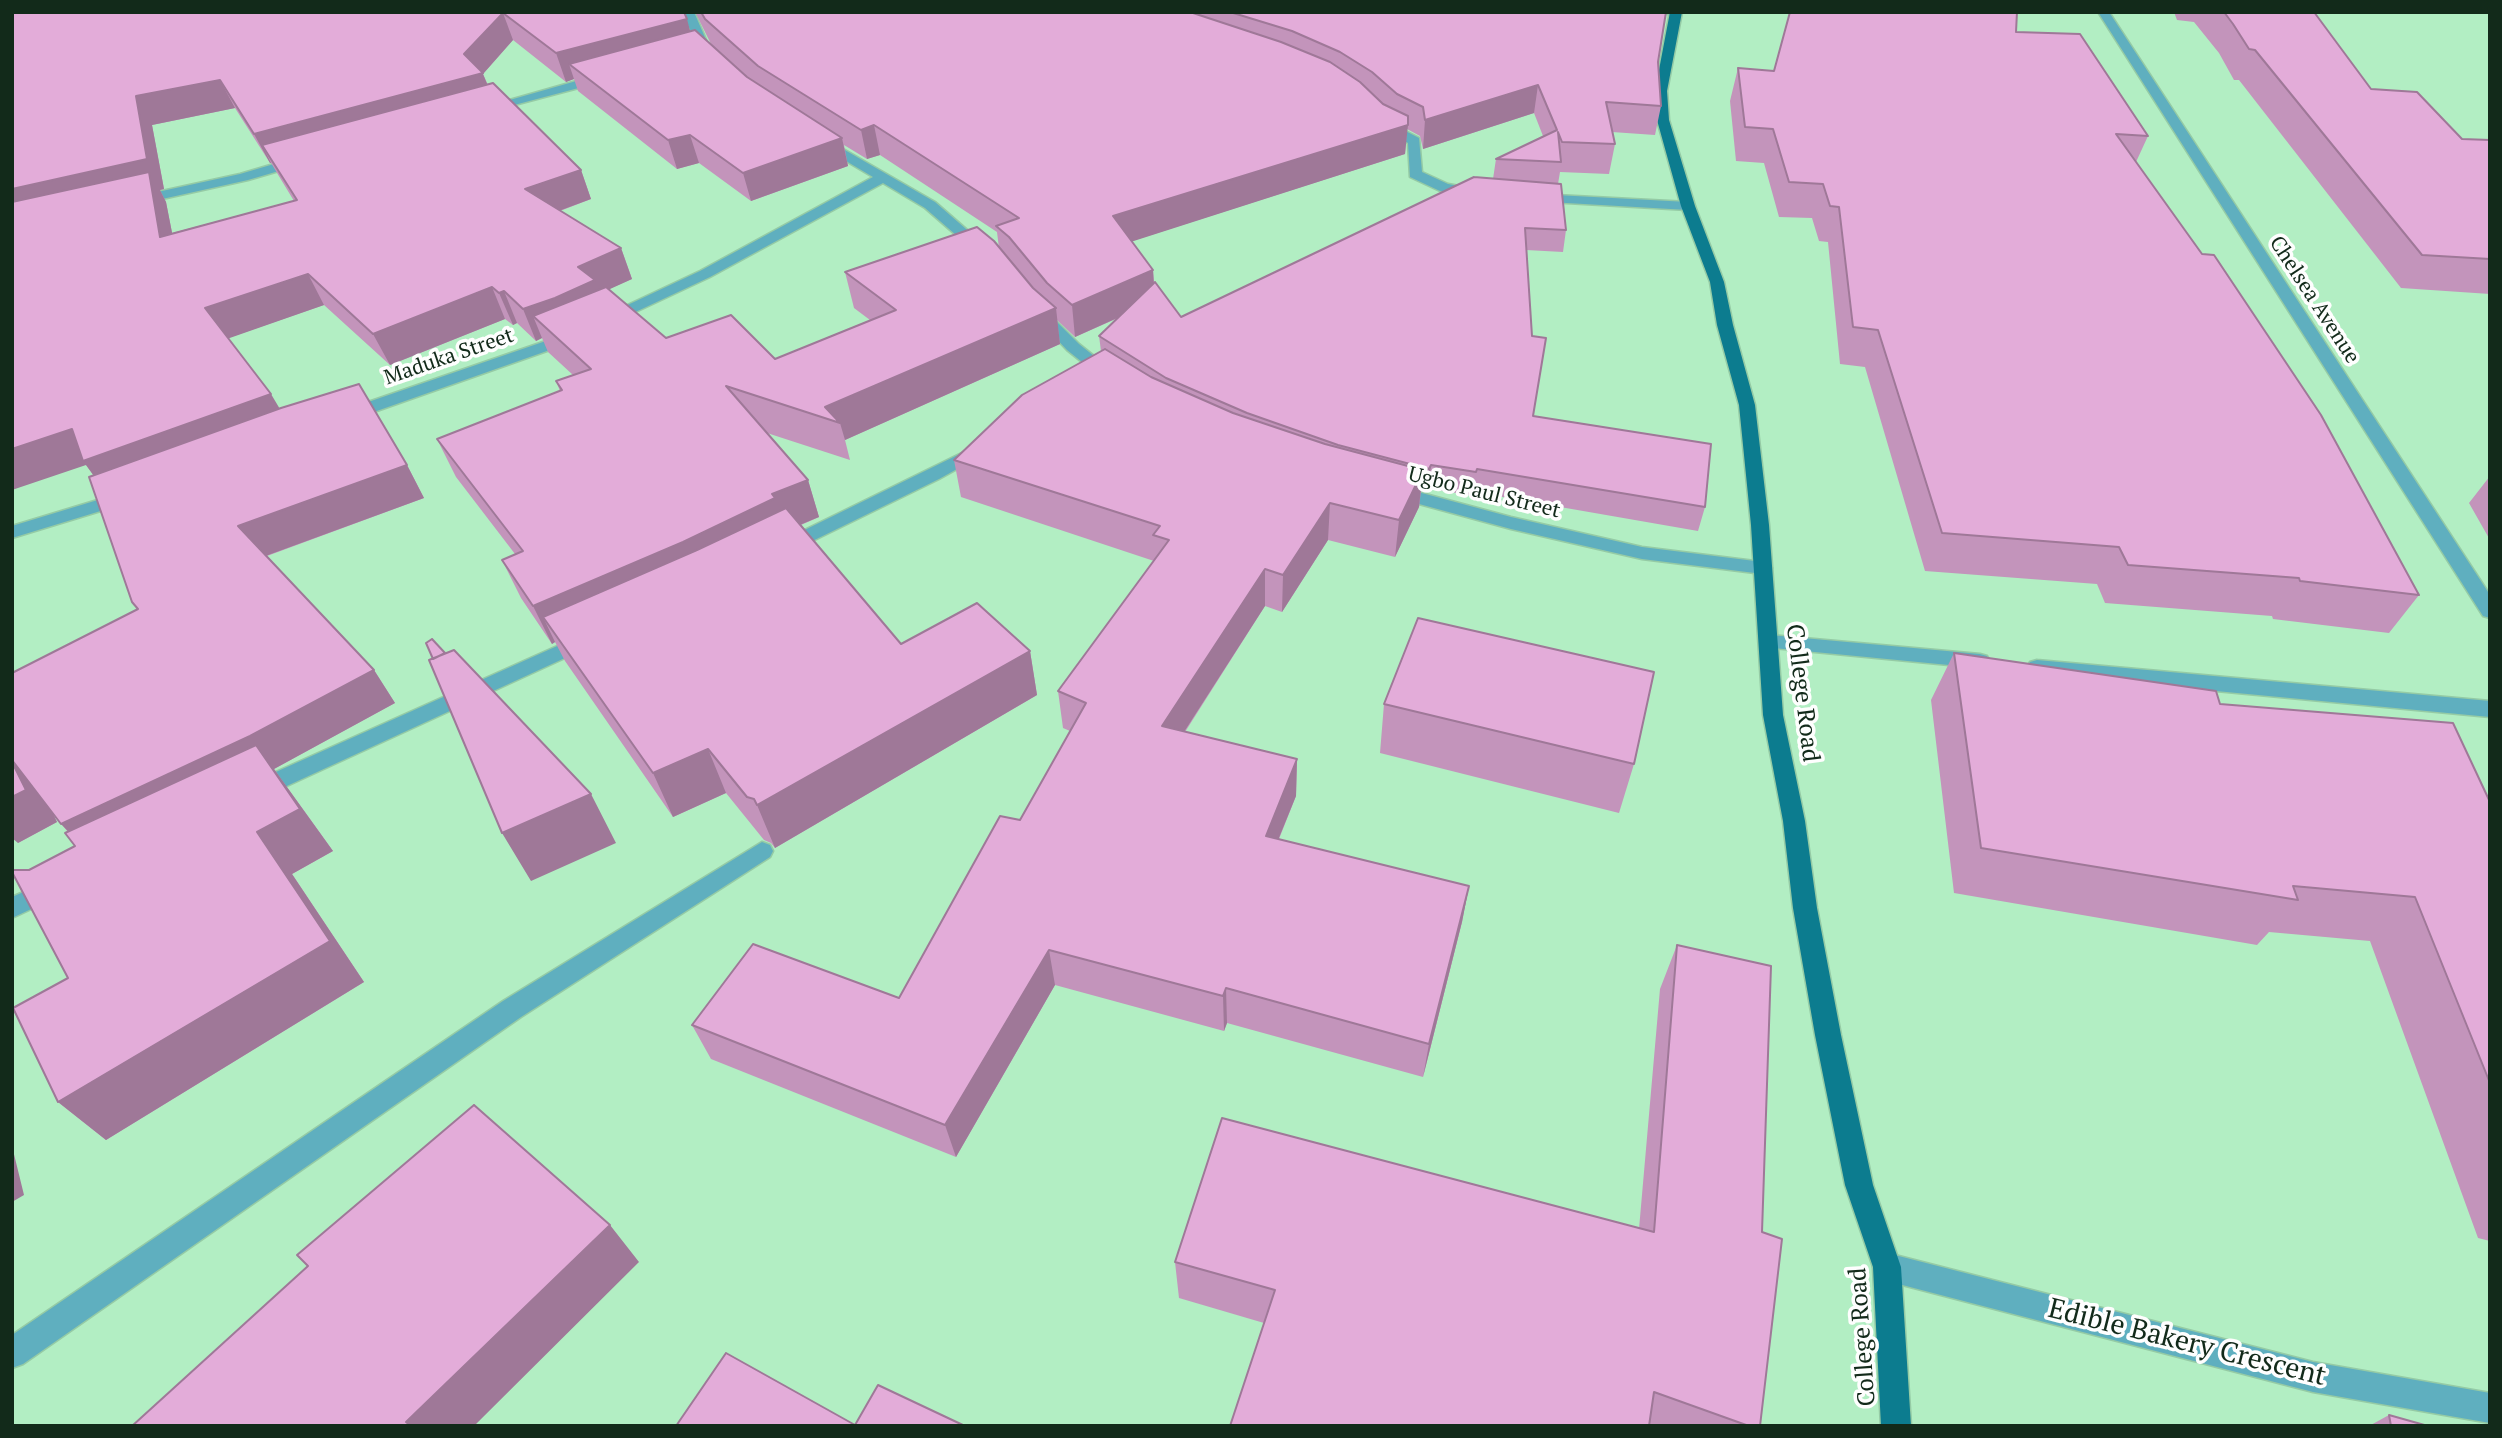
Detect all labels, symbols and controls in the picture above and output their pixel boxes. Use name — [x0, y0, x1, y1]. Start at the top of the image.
street label: Chelsea Avenue — [2263, 232, 2365, 368]
street label: Maduka Street — [381, 323, 517, 391]
street label: Ugbo Paul Street — [1405, 462, 1563, 524]
street label: College Road — [1779, 622, 1825, 764]
street label: College Road — [1844, 1267, 1882, 1407]
street label: Edible Bakery Crescent — [2045, 1292, 2329, 1394]

